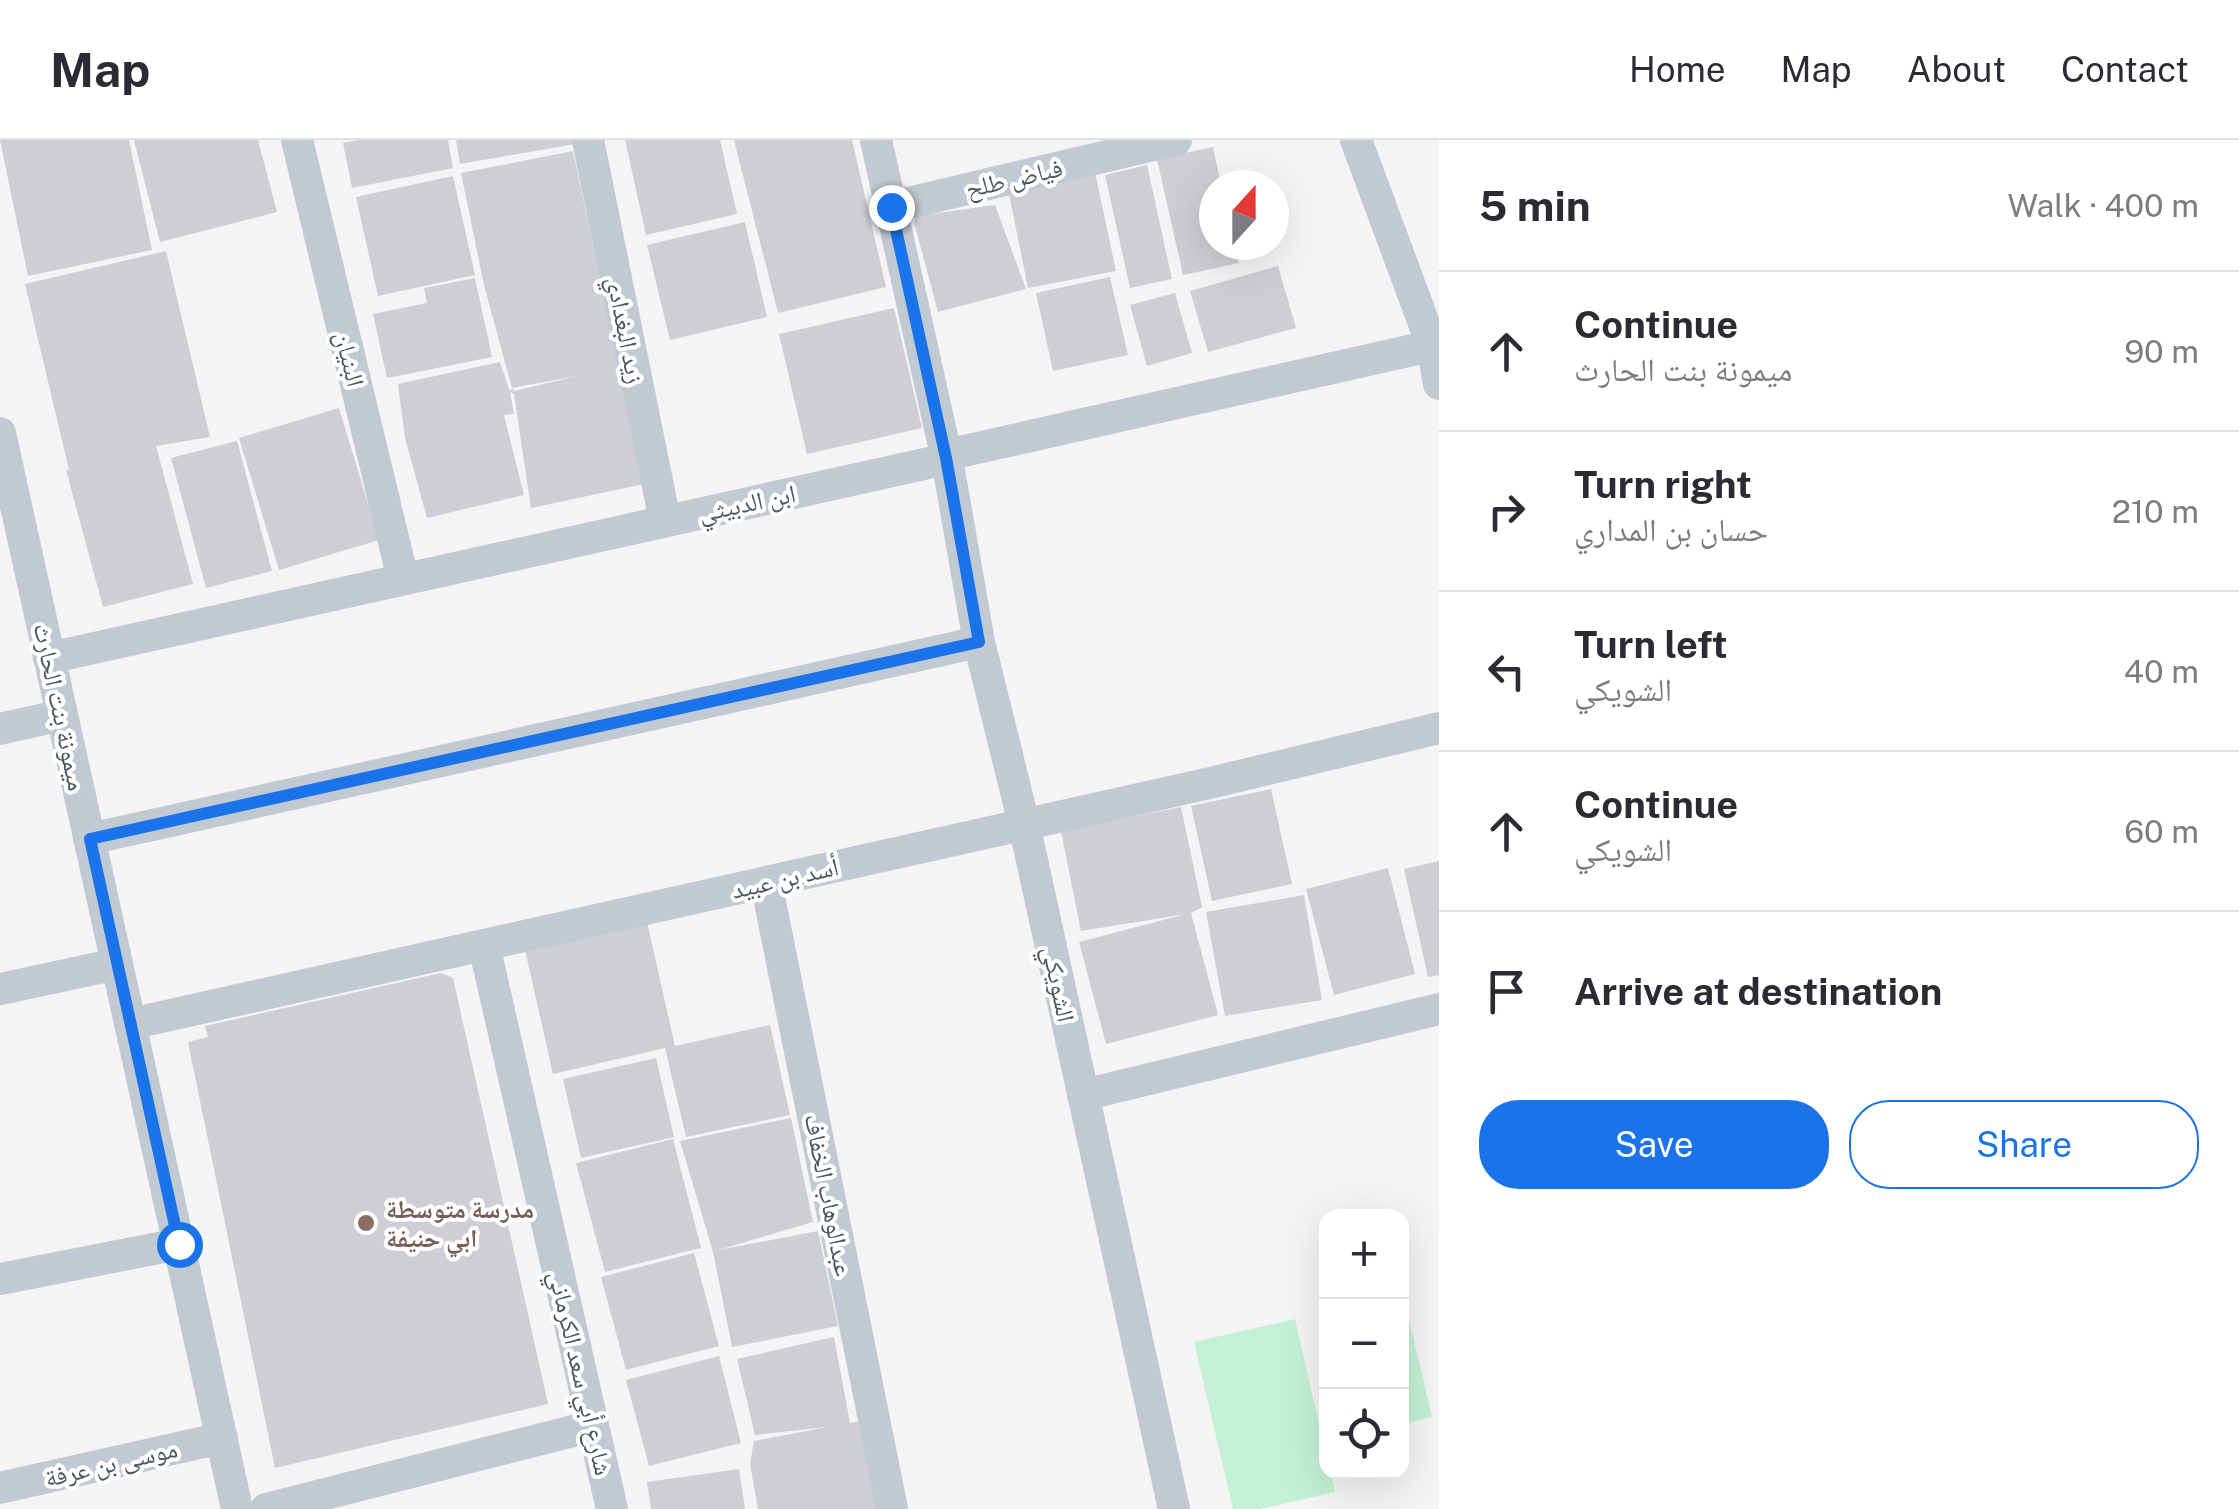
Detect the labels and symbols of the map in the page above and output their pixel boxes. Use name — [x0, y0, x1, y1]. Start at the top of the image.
street label: فياض طلح — [963, 152, 1066, 205]
north arrow — [1199, 170, 1289, 260]
route end — [869, 185, 915, 231]
street label: زيد البغدادي — [596, 274, 651, 387]
street label: البنيان — [328, 328, 371, 390]
street label: ابن الدبيثي — [696, 478, 799, 533]
street label: ميمونة بنت الحارث — [28, 620, 92, 794]
street label: أسد بن عبيد — [729, 851, 842, 906]
street label: الشويكي — [1031, 943, 1082, 1026]
street label: عبدالوهاب الخفاف — [799, 1112, 859, 1278]
place label: مدرسة متوسطة ابي حنيفة — [386, 1194, 534, 1258]
marker: مدرسة متوسطة ابي حنيفة — [355, 1212, 377, 1234]
route start — [157, 1222, 203, 1268]
street label: شارع أبي سعد الكرماني — [538, 1268, 619, 1479]
street label: موسى بن عرفة — [42, 1433, 180, 1494]

